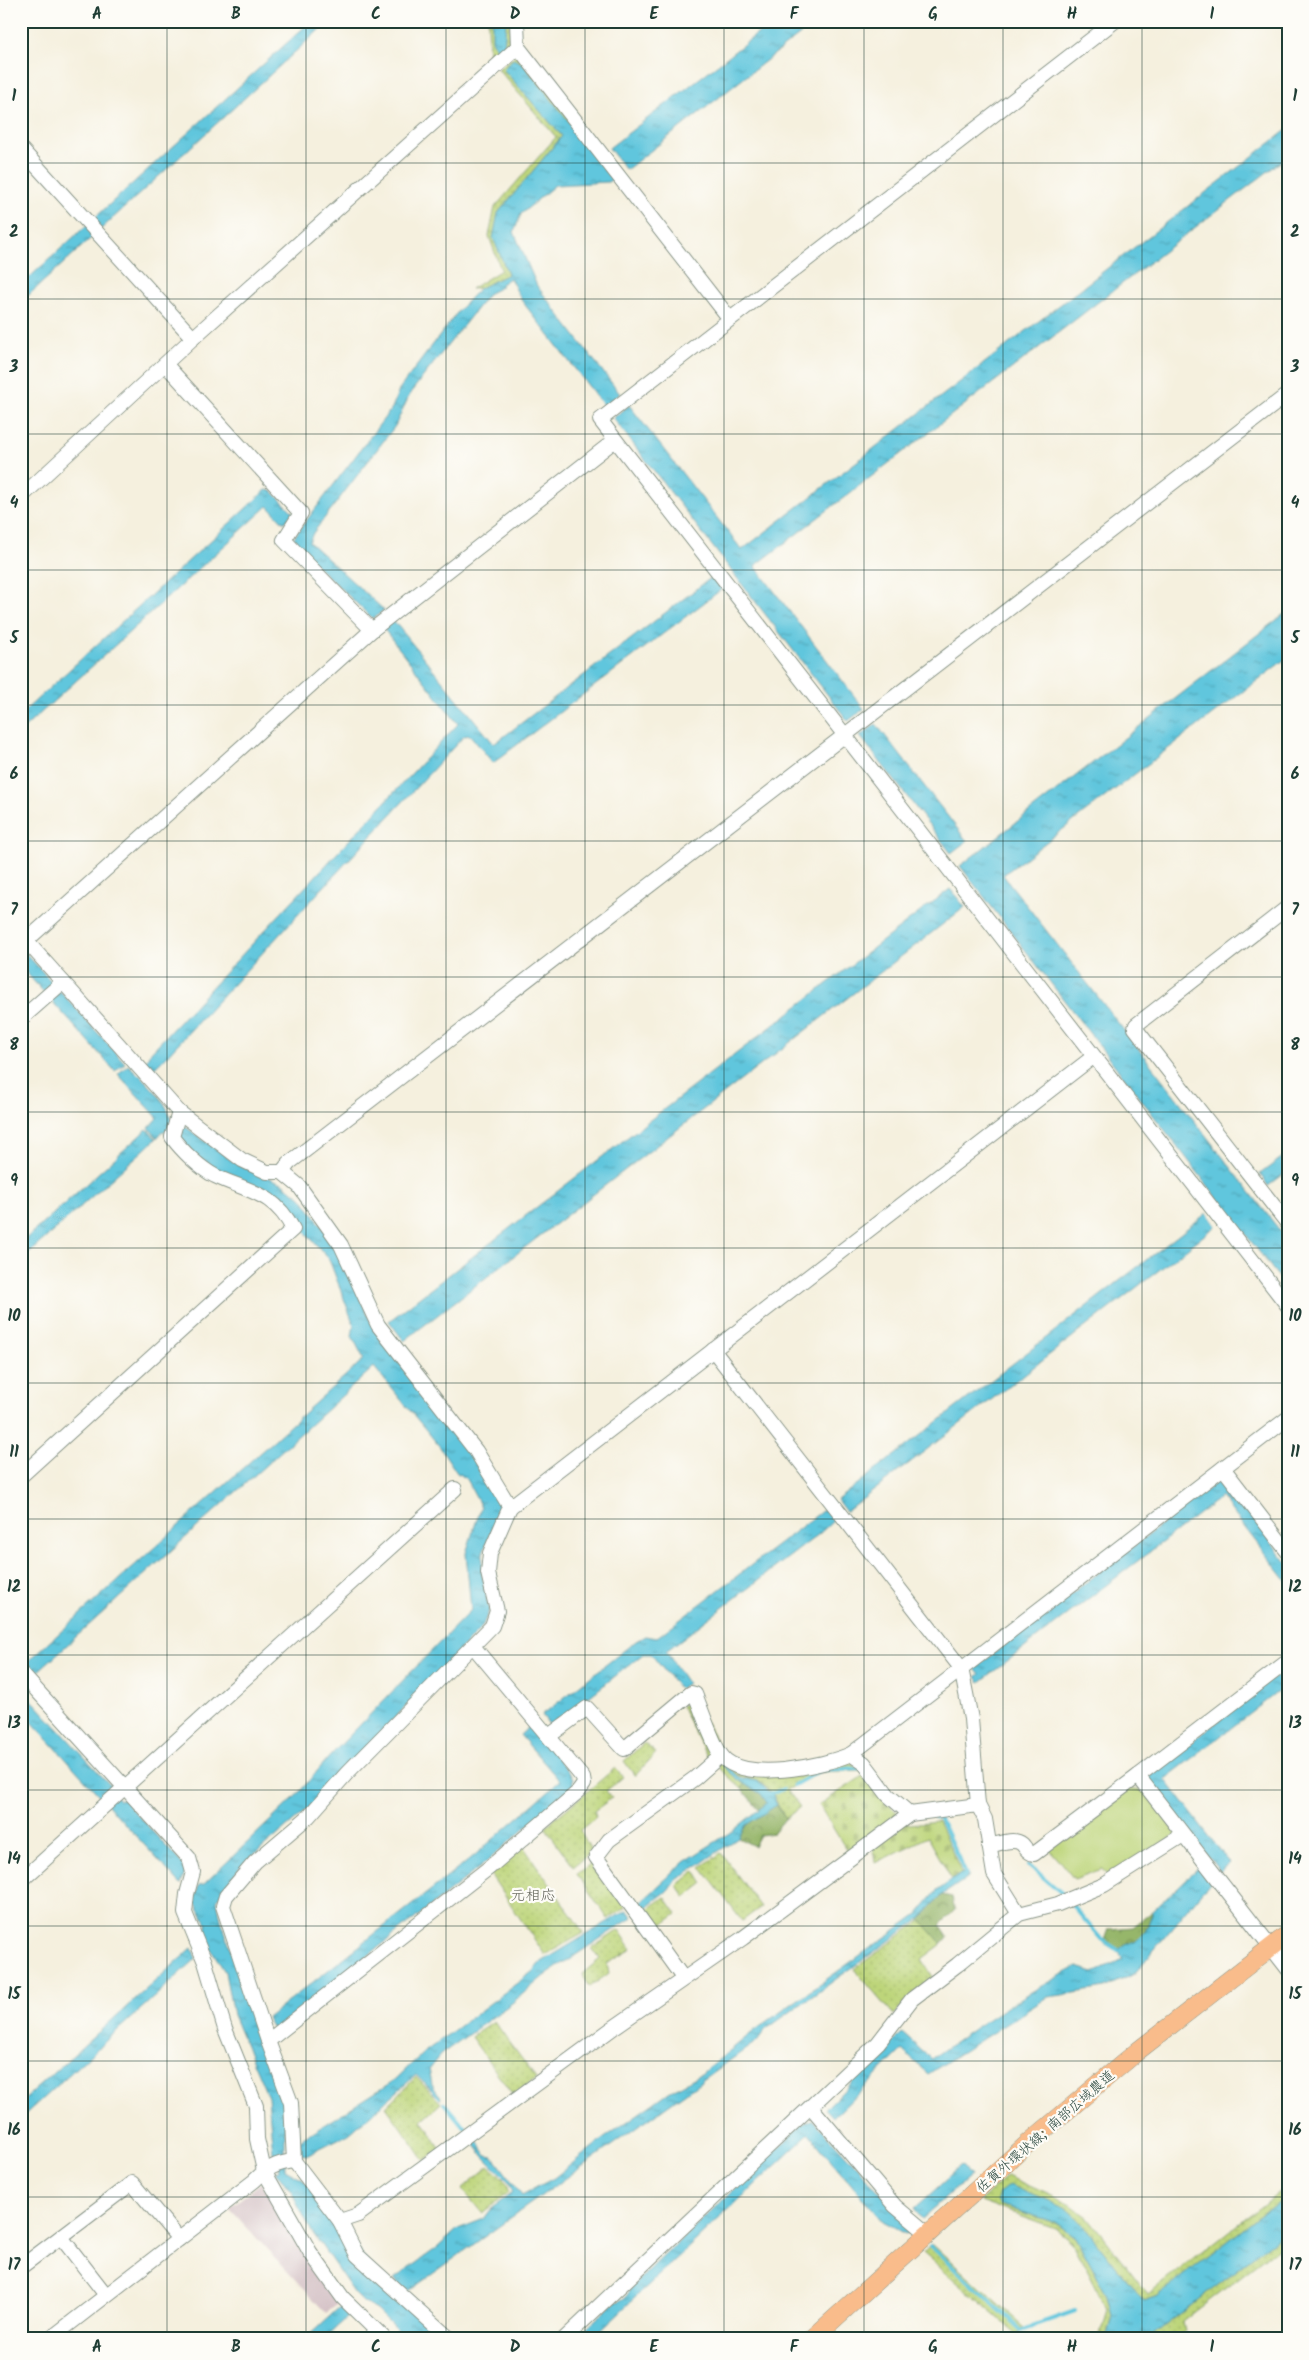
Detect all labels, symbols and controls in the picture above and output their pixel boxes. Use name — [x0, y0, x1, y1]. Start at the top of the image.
text: A — [92, 2, 102, 27]
text: B — [231, 2, 241, 27]
text: C — [371, 2, 381, 27]
text: D — [510, 2, 521, 27]
text: E — [650, 2, 660, 27]
text: F — [790, 2, 800, 27]
text: G — [928, 2, 938, 27]
text: H — [1067, 2, 1077, 27]
text: I — [1210, 2, 1215, 27]
text: 1 — [12, 84, 17, 109]
text: 1 — [1293, 84, 1298, 109]
text: 2 — [9, 220, 19, 245]
text: 2 — [1290, 220, 1300, 245]
text: 3 — [9, 355, 19, 380]
text: 3 — [1290, 355, 1300, 380]
text: 4 — [10, 491, 19, 516]
text: 4 — [1291, 491, 1300, 516]
text: 5 — [9, 626, 20, 651]
text: 5 — [1290, 626, 1301, 651]
text: 6 — [10, 762, 19, 787]
text: 6 — [1291, 762, 1300, 787]
text: 7 — [10, 898, 18, 923]
text: 7 — [1291, 898, 1299, 923]
text: 8 — [9, 1033, 19, 1058]
text: 8 — [1290, 1033, 1300, 1058]
text: 9 — [10, 1169, 18, 1194]
text: 9 — [1291, 1169, 1299, 1194]
text: 10 — [7, 1304, 21, 1329]
text: 10 — [1288, 1304, 1302, 1329]
text: 11 — [9, 1440, 19, 1465]
text: 11 — [1290, 1440, 1300, 1465]
text: 12 — [7, 1575, 21, 1600]
text: 12 — [1288, 1575, 1302, 1600]
text: 13 — [7, 1711, 21, 1736]
text: 13 — [1288, 1711, 1302, 1736]
text: 14 — [7, 1847, 21, 1872]
text: 14 — [1288, 1847, 1302, 1872]
district label: 元相応 — [510, 1884, 556, 1908]
text: 15 — [8, 1982, 22, 2007]
text: 15 — [1289, 1982, 1303, 2007]
street label: 佐賀外環状線; 南部広域農道 — [971, 2065, 1120, 2198]
text: 16 — [7, 2118, 21, 2143]
text: 16 — [1288, 2118, 1302, 2143]
text: 17 — [8, 2253, 21, 2278]
text: 17 — [1289, 2253, 1302, 2278]
text: A — [92, 2335, 102, 2360]
text: B — [231, 2335, 241, 2360]
text: C — [371, 2335, 381, 2360]
text: D — [510, 2335, 521, 2360]
text: E — [650, 2335, 660, 2360]
text: F — [790, 2335, 800, 2360]
text: G — [928, 2335, 938, 2360]
text: H — [1067, 2335, 1077, 2360]
text: I — [1210, 2335, 1215, 2360]

